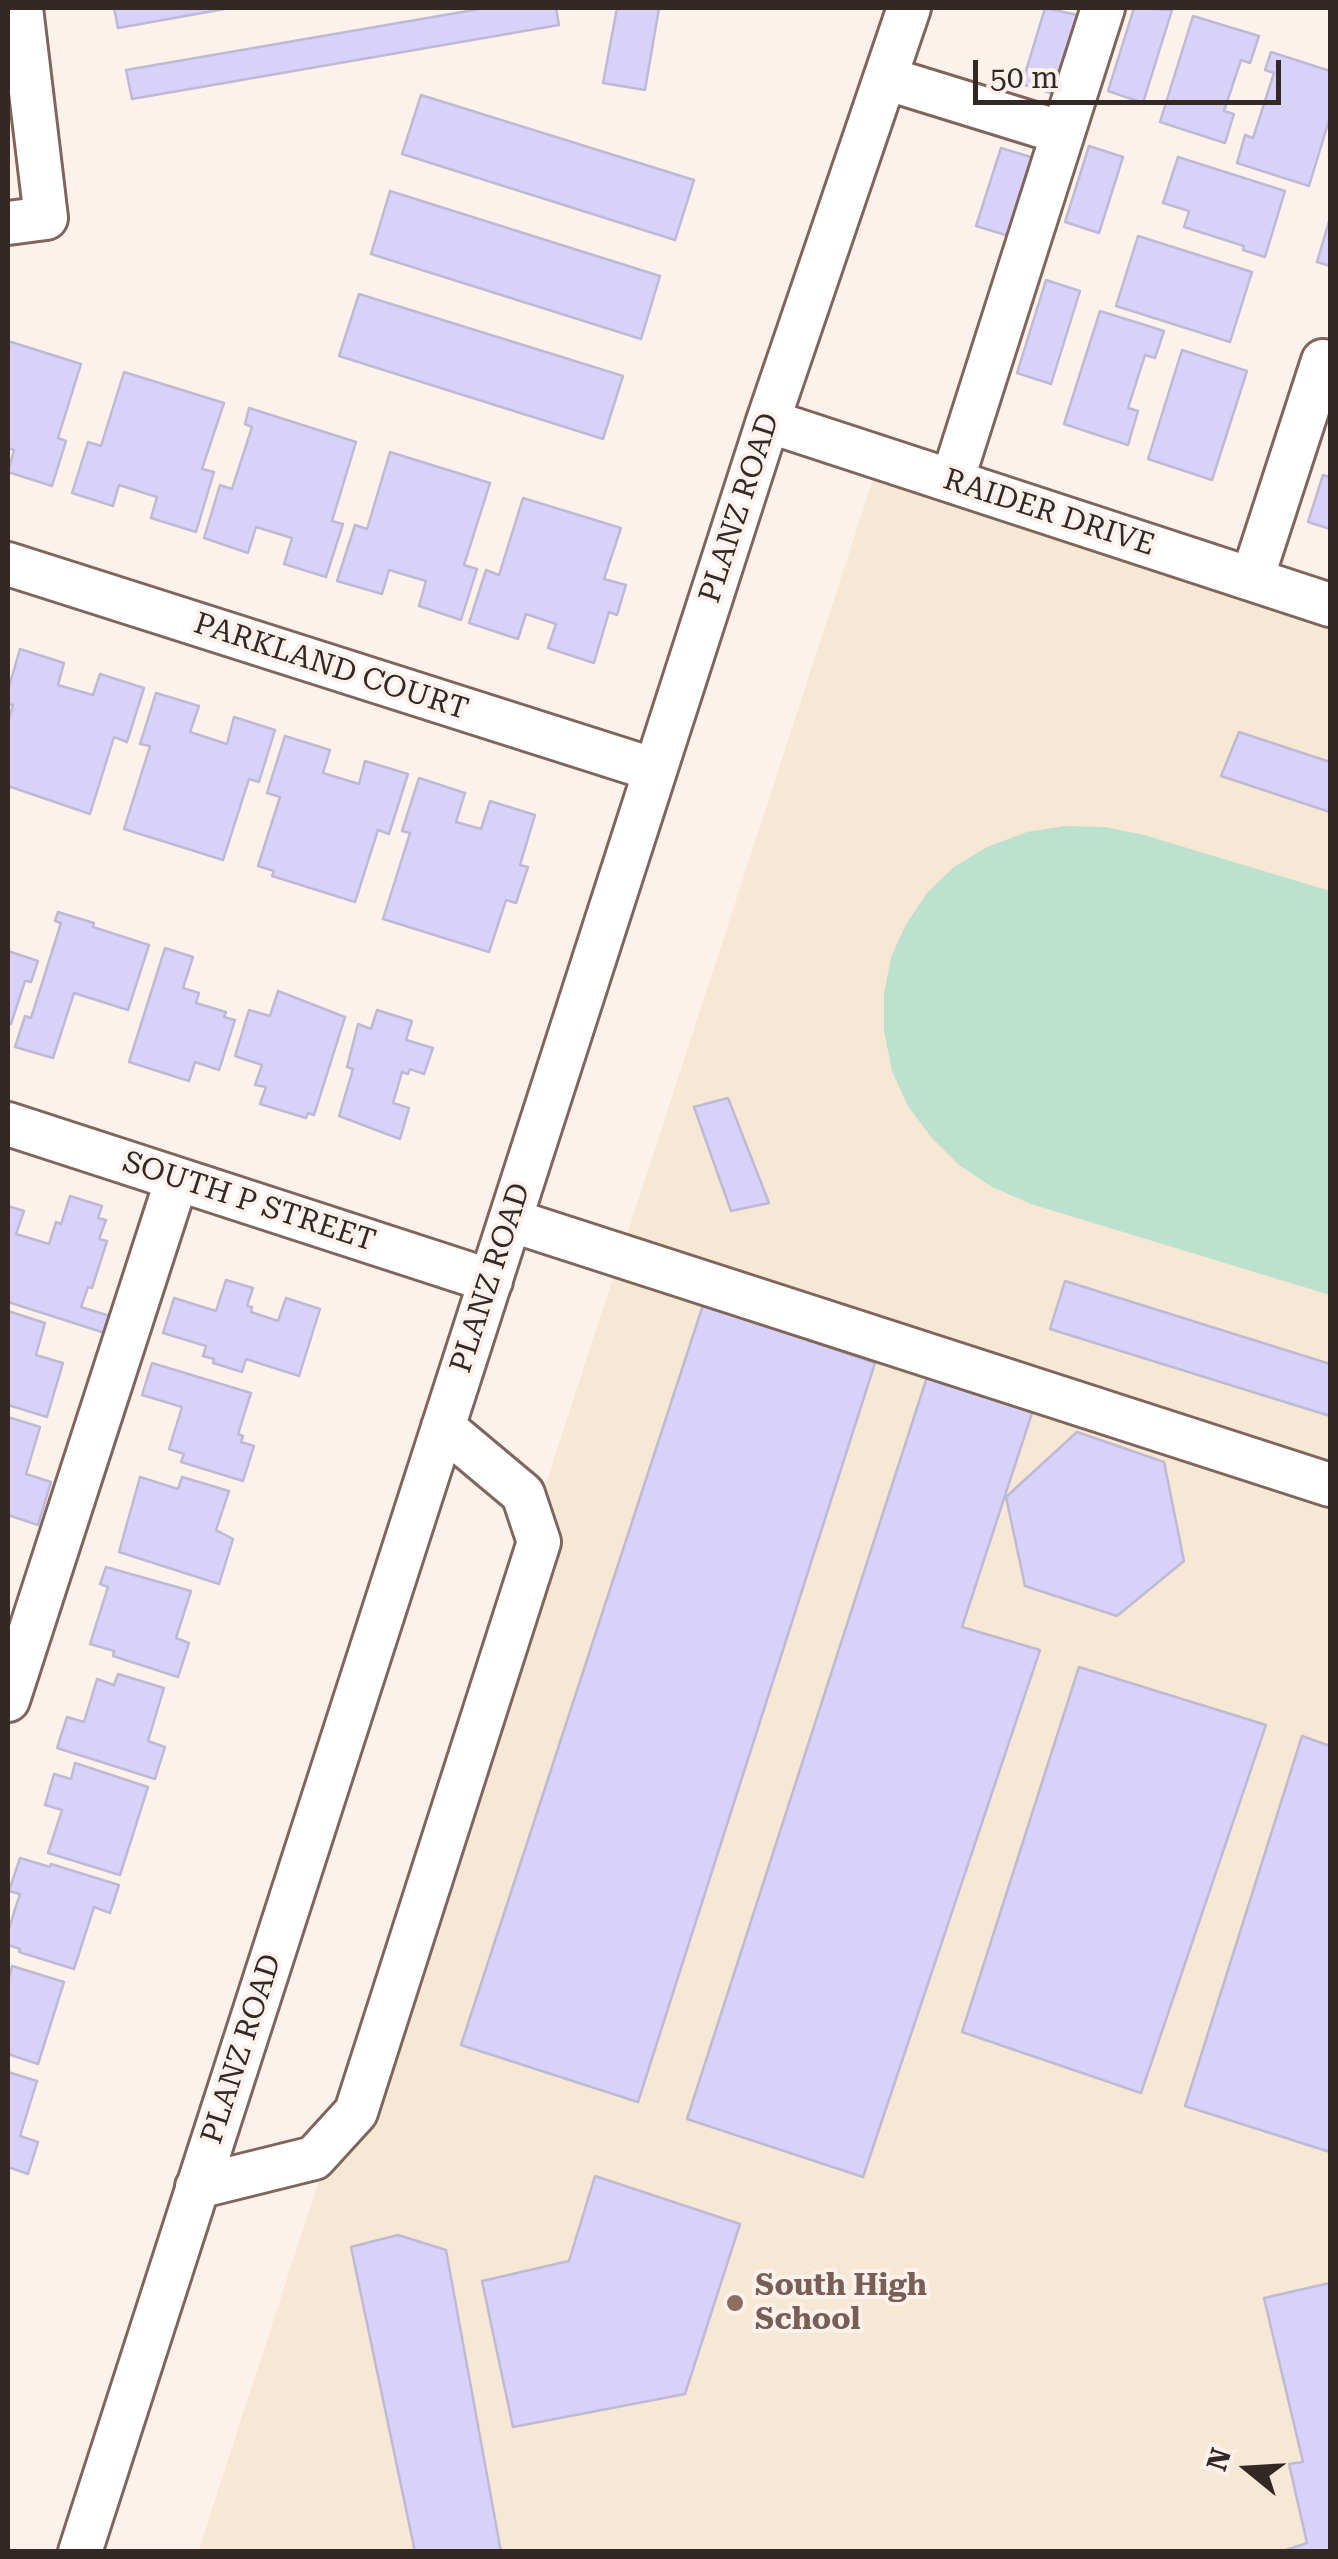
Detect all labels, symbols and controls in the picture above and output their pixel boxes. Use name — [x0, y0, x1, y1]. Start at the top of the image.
scale bar — [978, 40, 1286, 102]
text: 50 m — [990, 60, 1059, 95]
street label: PLANZ ROAD — [692, 409, 788, 607]
street label: RAIDER DRIVE — [939, 462, 1159, 564]
street label: PARKLAND COURT — [189, 606, 473, 728]
street label: SOUTH P STREET — [118, 1144, 380, 1260]
street label: PLANZ ROAD — [443, 1179, 539, 1377]
street label: PLANZ ROAD — [194, 1950, 290, 2148]
place label: South High School — [755, 2268, 927, 2338]
marker: South High School — [724, 2292, 746, 2314]
north arrow — [1198, 2419, 1298, 2519]
text: N — [1200, 2444, 1238, 2475]

